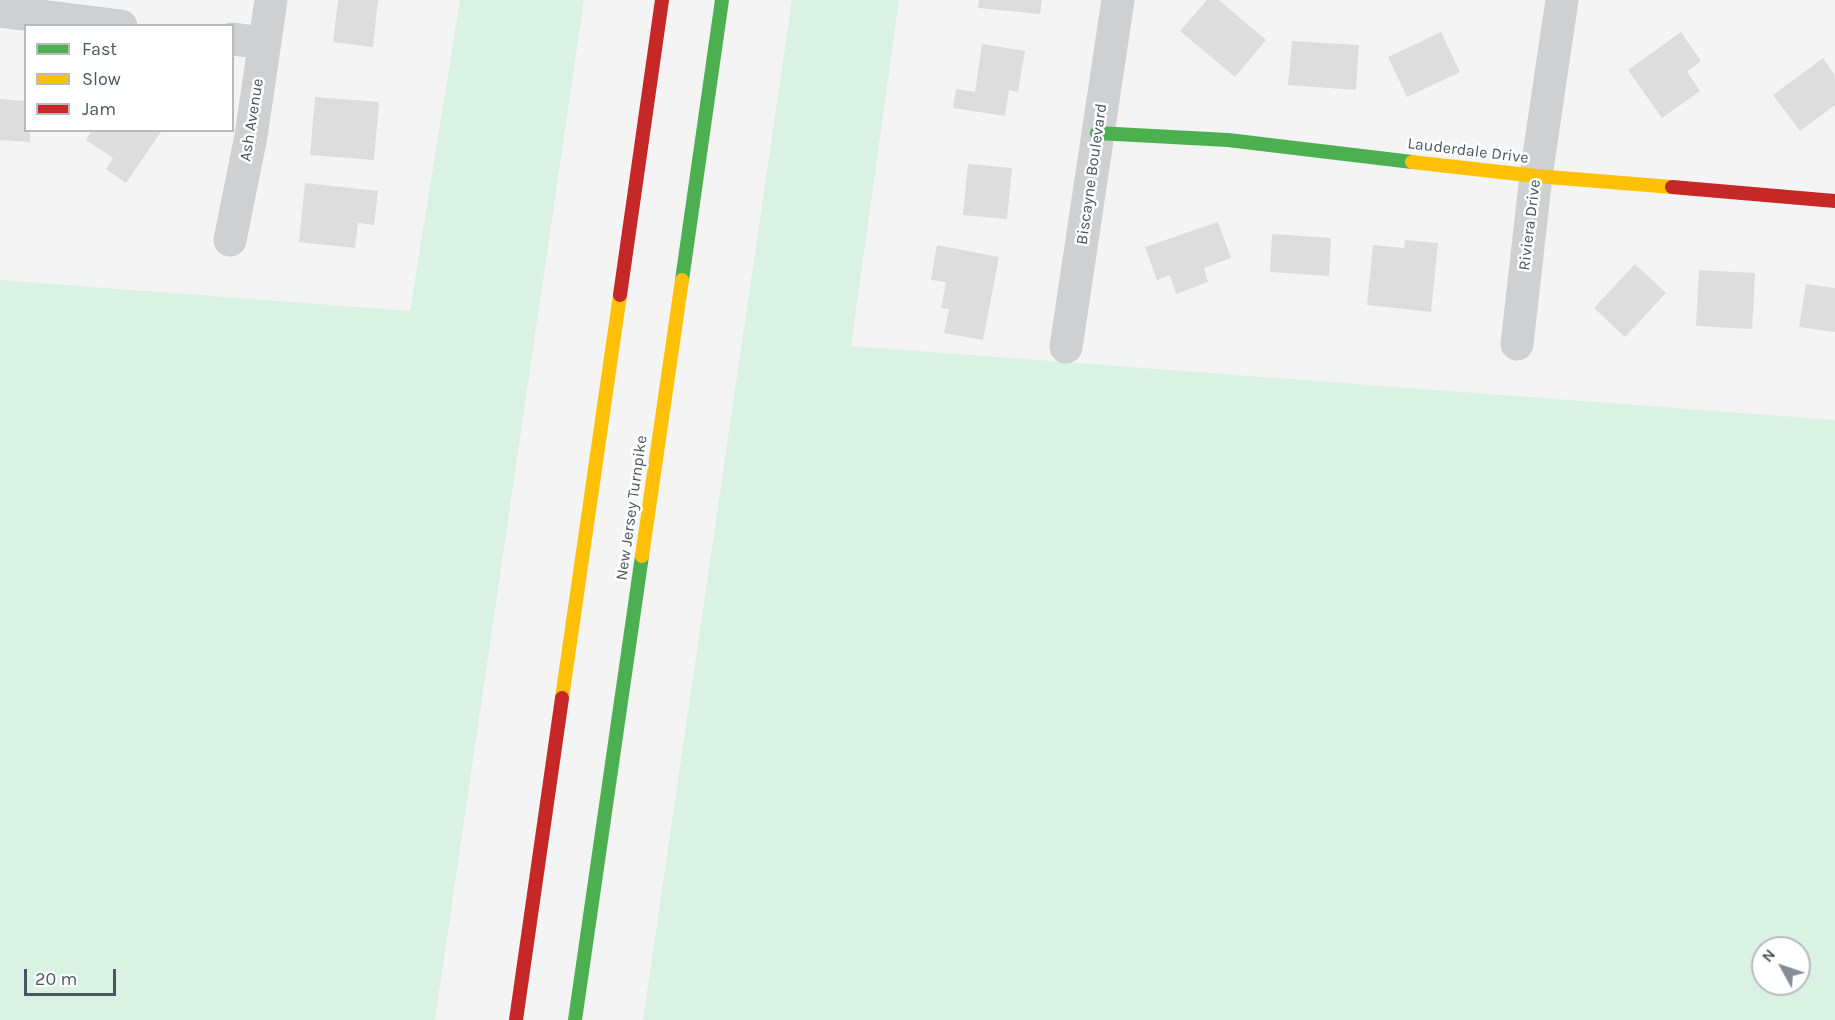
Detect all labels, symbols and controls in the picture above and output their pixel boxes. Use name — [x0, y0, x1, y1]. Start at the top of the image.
legend — [24, 24, 234, 132]
text: Fast — [82, 38, 117, 60]
text: Slow — [82, 68, 121, 90]
street label: Ash Avenue — [236, 77, 268, 163]
text: Jam — [82, 98, 116, 120]
street label: Biscayne Boulevard — [1073, 102, 1111, 246]
street label: Lauderdale Drive — [1406, 134, 1530, 168]
street label: Riviera Drive — [1515, 178, 1545, 272]
street label: New Jersey Turnpike — [612, 434, 652, 582]
north arrow — [1751, 936, 1811, 996]
text: N — [1757, 945, 1779, 966]
scale bar — [27, 957, 118, 995]
text: 20 m — [35, 968, 77, 990]

